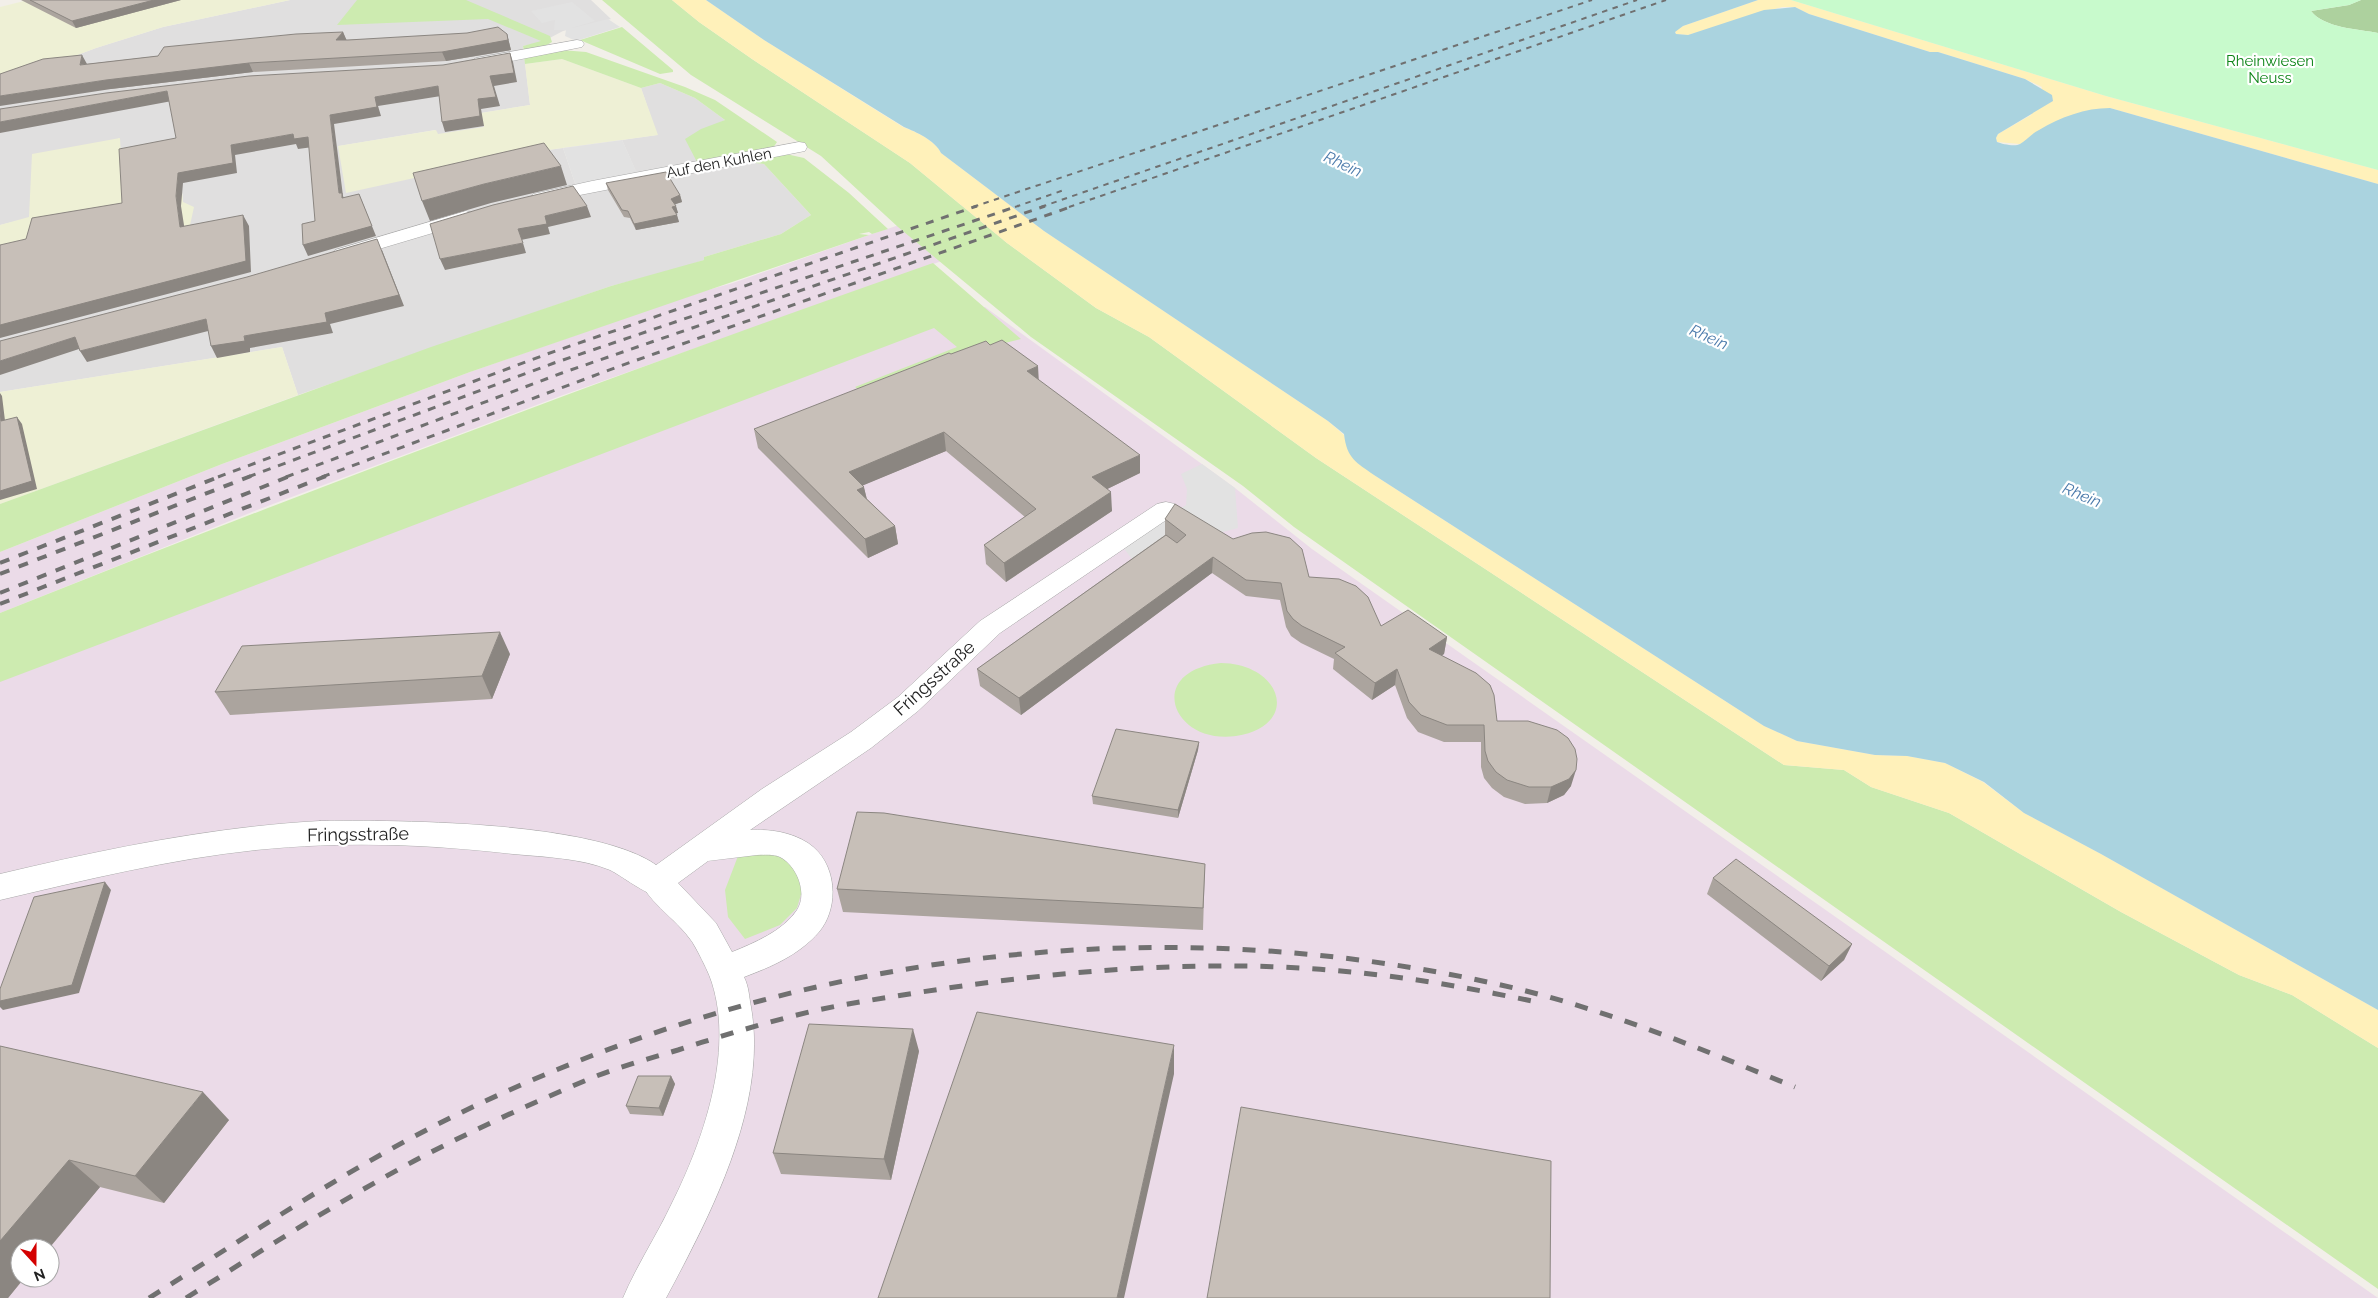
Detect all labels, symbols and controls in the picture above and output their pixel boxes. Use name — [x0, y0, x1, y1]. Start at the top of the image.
park label: Rheinwiesen Neuss — [2226, 52, 2314, 87]
street label: Auf den Kuhlen — [665, 144, 773, 182]
water label: Rhein — [1321, 147, 1365, 181]
water label: Rhein — [1687, 320, 1731, 354]
water label: Rhein — [2060, 478, 2104, 512]
street label: Fringsstraße — [889, 636, 979, 720]
street label: Fringsstraße — [307, 823, 409, 845]
north arrow — [10, 1238, 60, 1288]
text: N — [32, 1266, 48, 1285]

